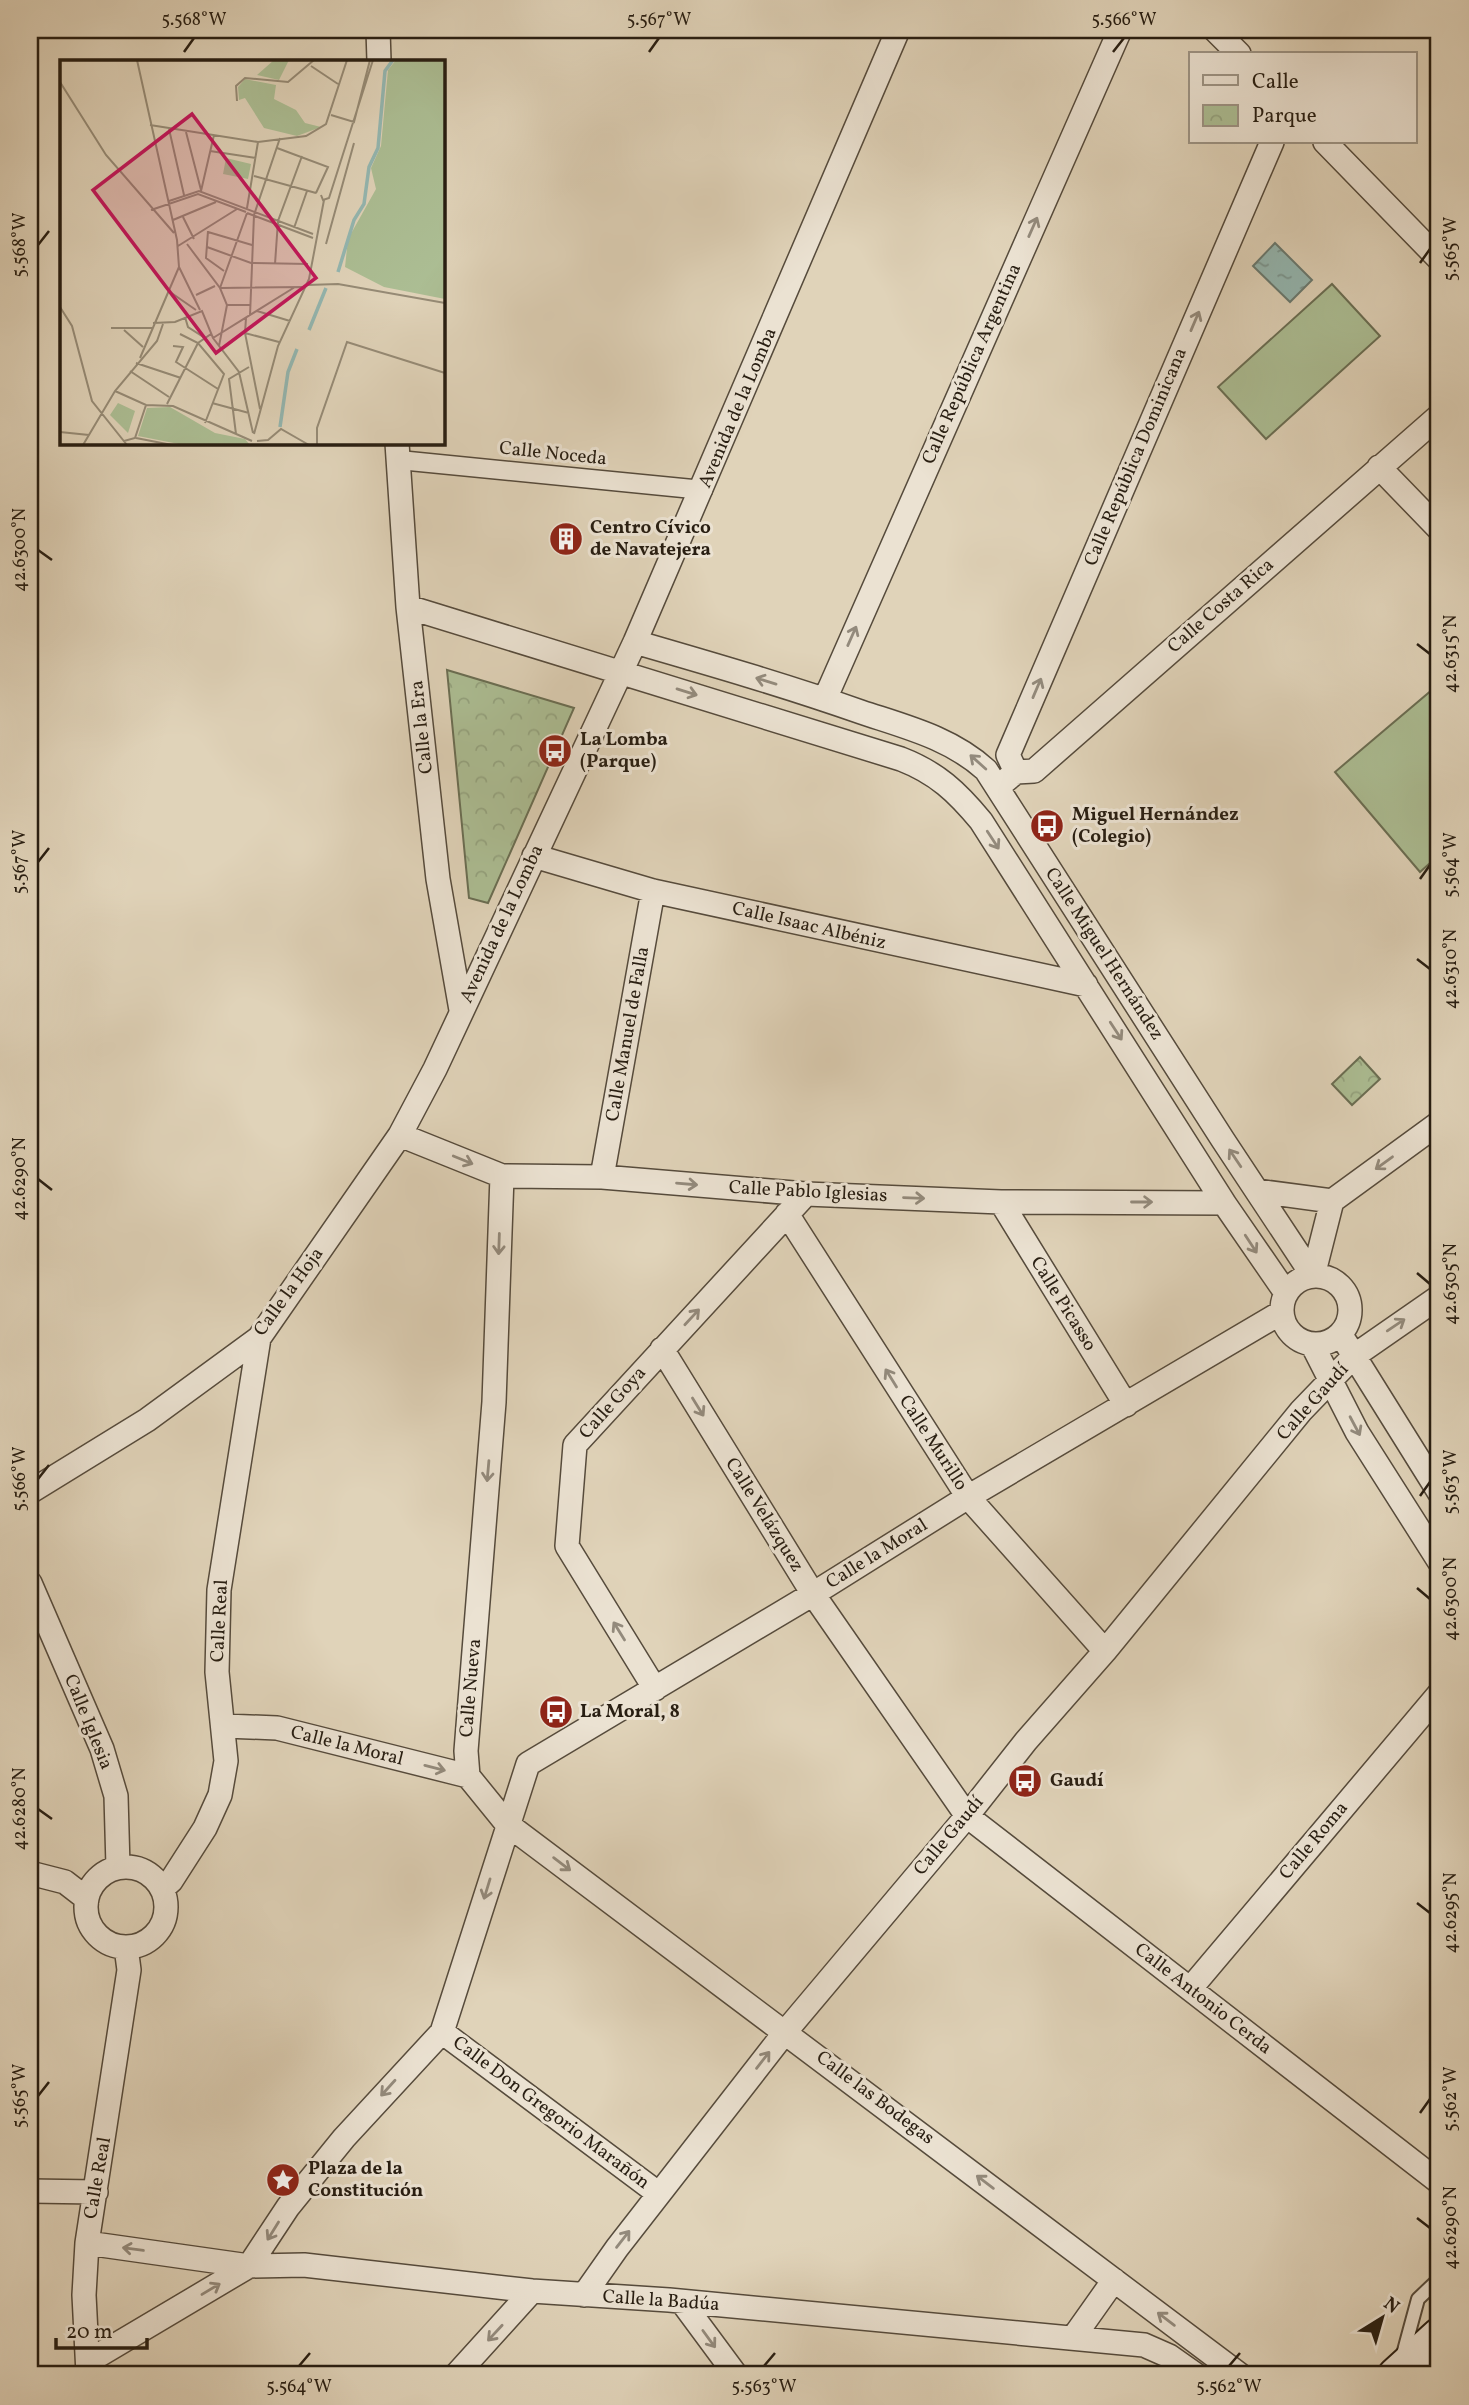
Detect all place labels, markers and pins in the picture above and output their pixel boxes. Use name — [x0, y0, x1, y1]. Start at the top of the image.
place label: Centro Cívico de Navatejera — [590, 515, 711, 563]
building icon: Centro Cívico de Navatejera — [547, 520, 585, 558]
place label: La Lomba (Parque) — [580, 727, 668, 775]
bus stop icon: La Lomba (Parque) — [536, 732, 574, 770]
place label: Miguel Hernández (Colegio) — [1072, 802, 1239, 850]
bus stop icon: Miguel Hernández (Colegio) — [1028, 807, 1066, 845]
bus stop icon: La Moral, 8 — [537, 1693, 575, 1731]
place label: La Moral, 8 — [580, 1699, 680, 1725]
bus stop icon: Gaudí — [1006, 1762, 1044, 1800]
place label: Gaudí — [1050, 1768, 1104, 1794]
place label: Plaza de la Constitución — [308, 2156, 423, 2204]
place icon: Plaza de la Constitución — [264, 2161, 302, 2199]

